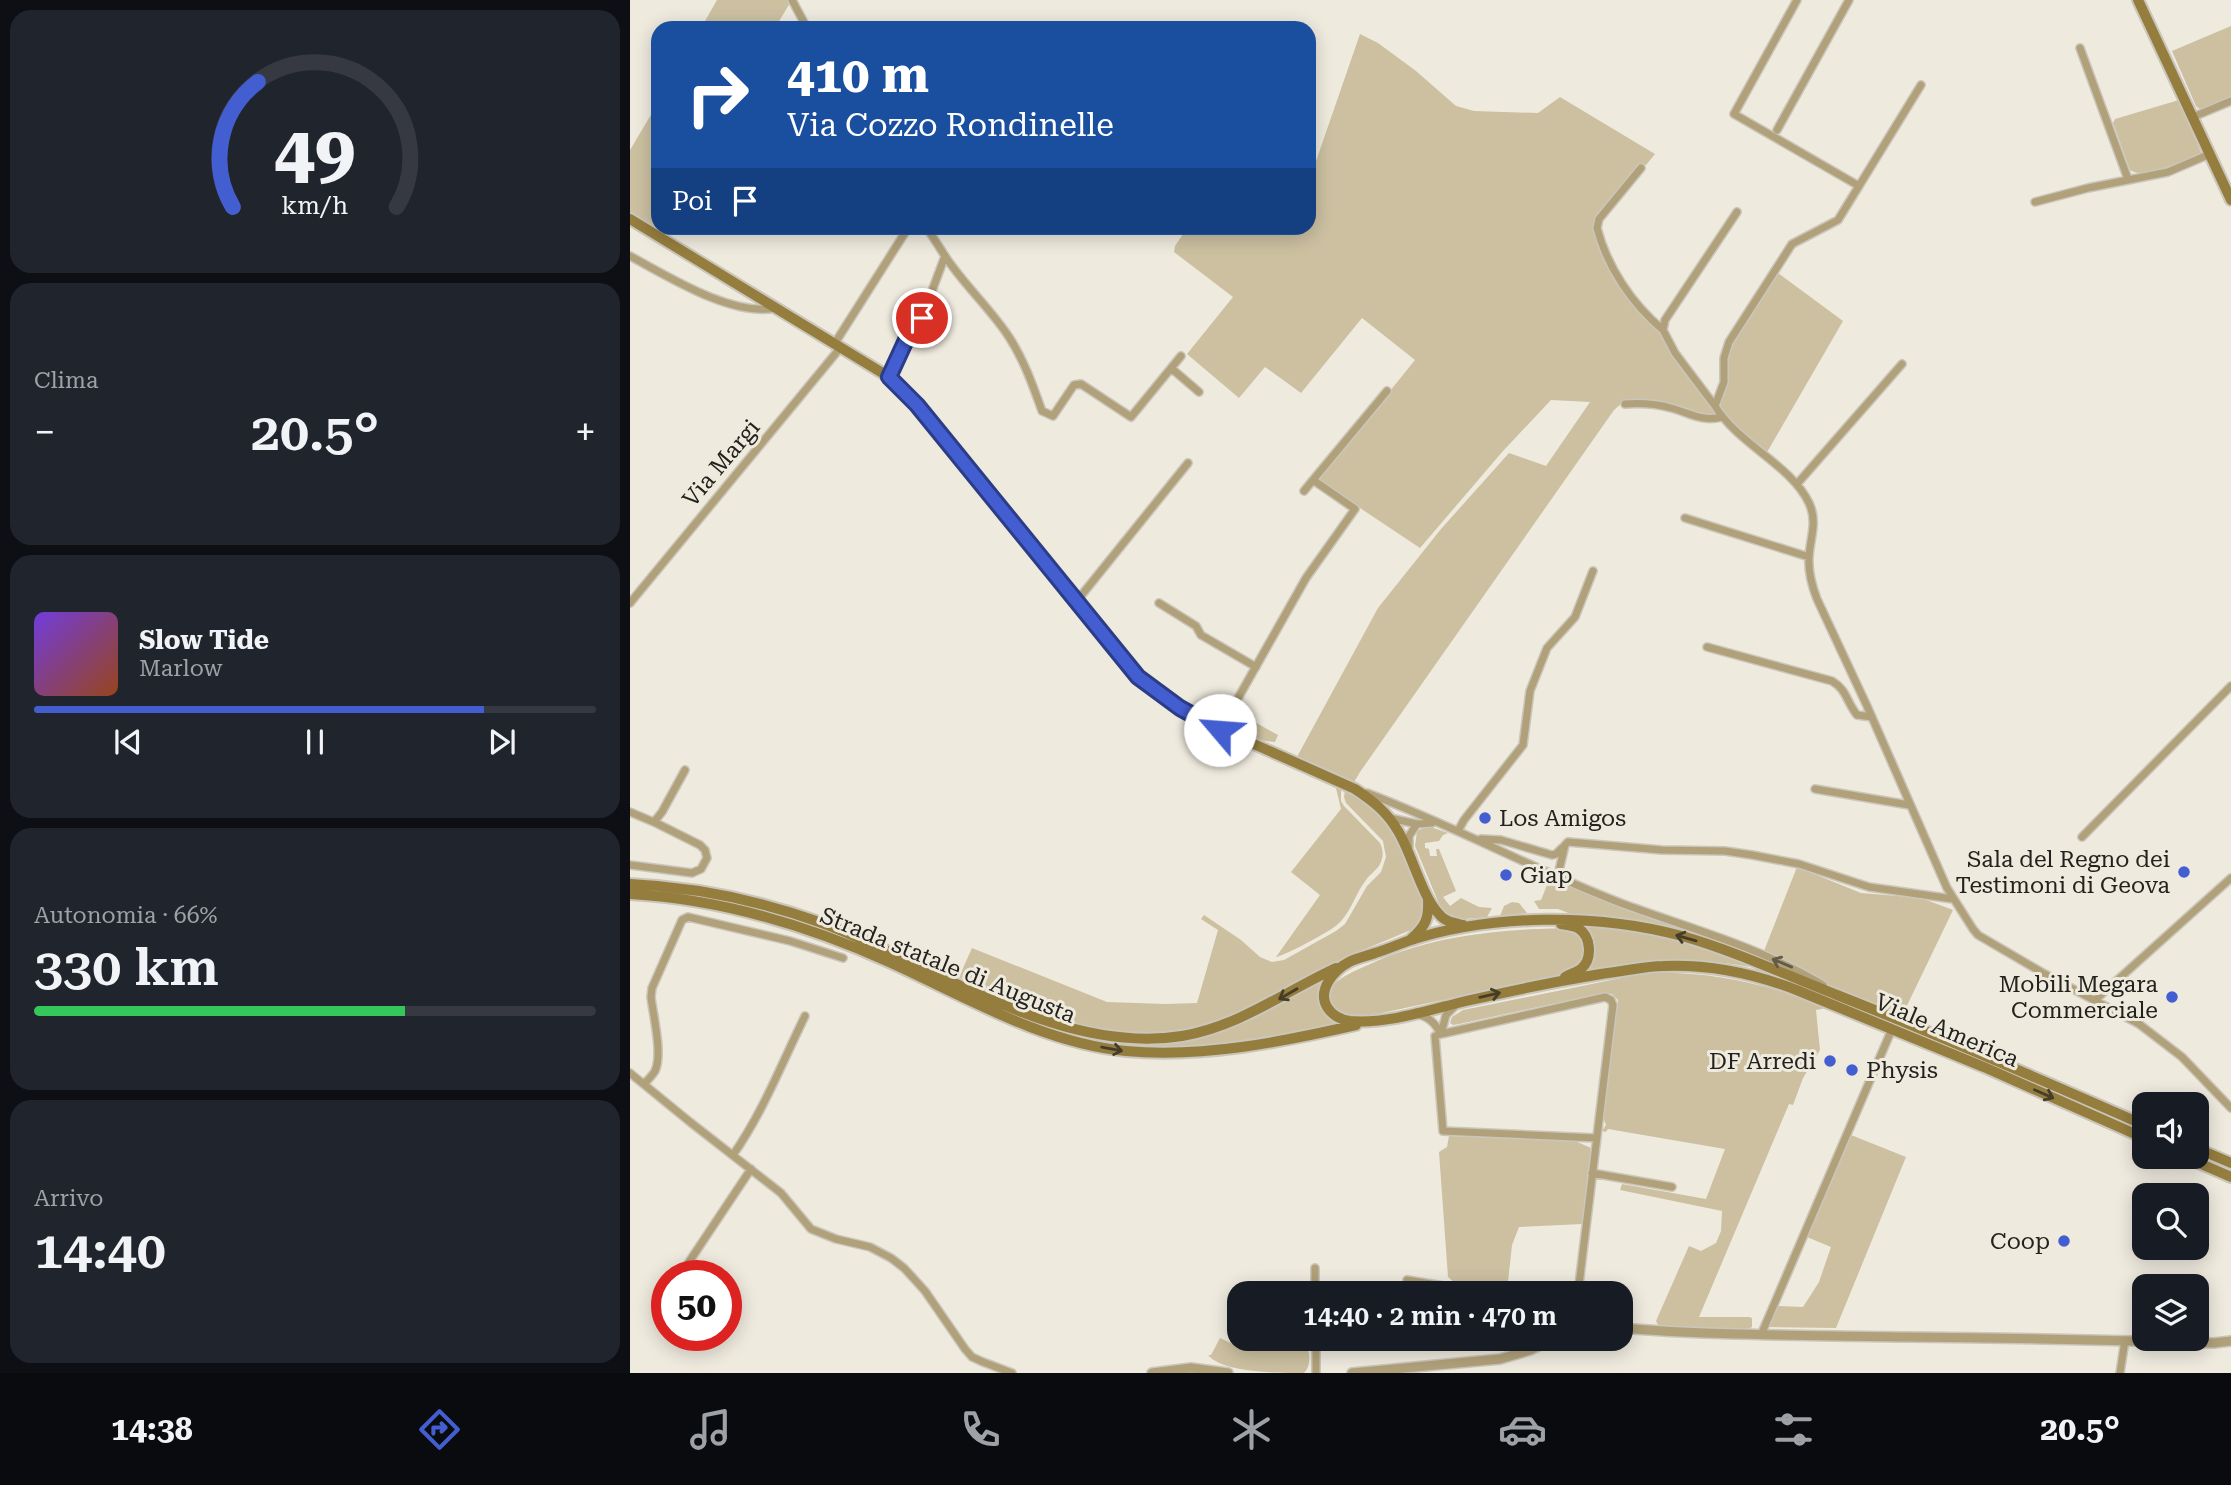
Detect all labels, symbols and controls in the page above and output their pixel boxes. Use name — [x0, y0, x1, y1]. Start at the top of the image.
text: 410 m — [787, 47, 929, 104]
icon: right — [672, 49, 763, 140]
text: Via Cozzo Rondinelle — [787, 106, 1114, 144]
text: 49 — [274, 111, 356, 196]
icon: arrive — [726, 182, 764, 220]
text: Poi — [672, 186, 712, 216]
text: km/h — [282, 191, 348, 220]
pin — [892, 288, 952, 348]
icon: arrive — [903, 299, 941, 337]
text: Clima — [34, 367, 98, 394]
text: 20.5° — [251, 402, 379, 463]
text: − — [34, 410, 55, 454]
text: + — [575, 410, 596, 454]
street label: Via Margi — [677, 414, 766, 512]
text: Slow Tide — [139, 625, 269, 655]
text: Marlow — [139, 655, 222, 682]
position arrow — [1183, 693, 1257, 767]
icon: previous — [109, 723, 147, 761]
icon: pause — [296, 723, 334, 761]
icon: next — [483, 723, 521, 761]
place label: Los Amigos — [1499, 805, 1626, 832]
marker: Los Amigos — [1477, 810, 1493, 826]
place label: Sala del Regno dei Testimoni di Geova — [1956, 846, 2171, 899]
place label: Giap — [1520, 862, 1573, 889]
marker: Sala del Regno dei Testimoni di Geova — [2176, 864, 2192, 880]
marker: Giap — [1498, 867, 1514, 883]
text: Autonomia · 66% — [34, 902, 218, 929]
street label: Strada statale di Augusta — [816, 902, 1080, 1029]
one-way arrow — [1675, 930, 1697, 943]
text: 330 km — [34, 937, 219, 998]
one-way arrow — [1772, 956, 1793, 969]
place label: Mobili Megara Commerciale — [1999, 971, 2159, 1024]
one-way arrow — [1278, 988, 1299, 1001]
one-way arrow — [1478, 988, 1501, 1002]
street label: Viale America — [1871, 988, 2023, 1073]
marker: Mobili Megara Commerciale — [2164, 989, 2180, 1005]
one-way arrow — [1100, 1043, 1123, 1056]
place label: DF Arredi — [1709, 1048, 1816, 1075]
marker: DF Arredi — [1822, 1053, 1838, 1069]
place label: Physis — [1866, 1057, 1938, 1084]
marker: Physis — [1844, 1062, 1860, 1078]
one-way arrow — [2033, 1088, 2054, 1101]
map controls — [2132, 1092, 2209, 1351]
button: sound — [2132, 1092, 2209, 1169]
button: search — [2132, 1183, 2209, 1260]
text: Arrivo — [34, 1185, 103, 1212]
text: 14:40 — [34, 1220, 166, 1281]
place label: Coop — [1990, 1228, 2050, 1255]
marker: Coop — [2056, 1233, 2072, 1249]
speed limit sign: 50 — [651, 1260, 742, 1351]
button: layers — [2132, 1274, 2209, 1351]
text: 14:40 · 2 min · 470 m — [1303, 1301, 1557, 1331]
icon: directions — [415, 1405, 464, 1454]
icon: music — [686, 1405, 735, 1454]
icon: phone — [956, 1405, 1005, 1454]
icon: climate — [1227, 1405, 1276, 1454]
icon: car — [1498, 1405, 1547, 1454]
icon: filters — [1769, 1405, 1818, 1454]
text: 14:38 — [111, 1410, 193, 1448]
text: 20.5° — [2040, 1410, 2120, 1448]

